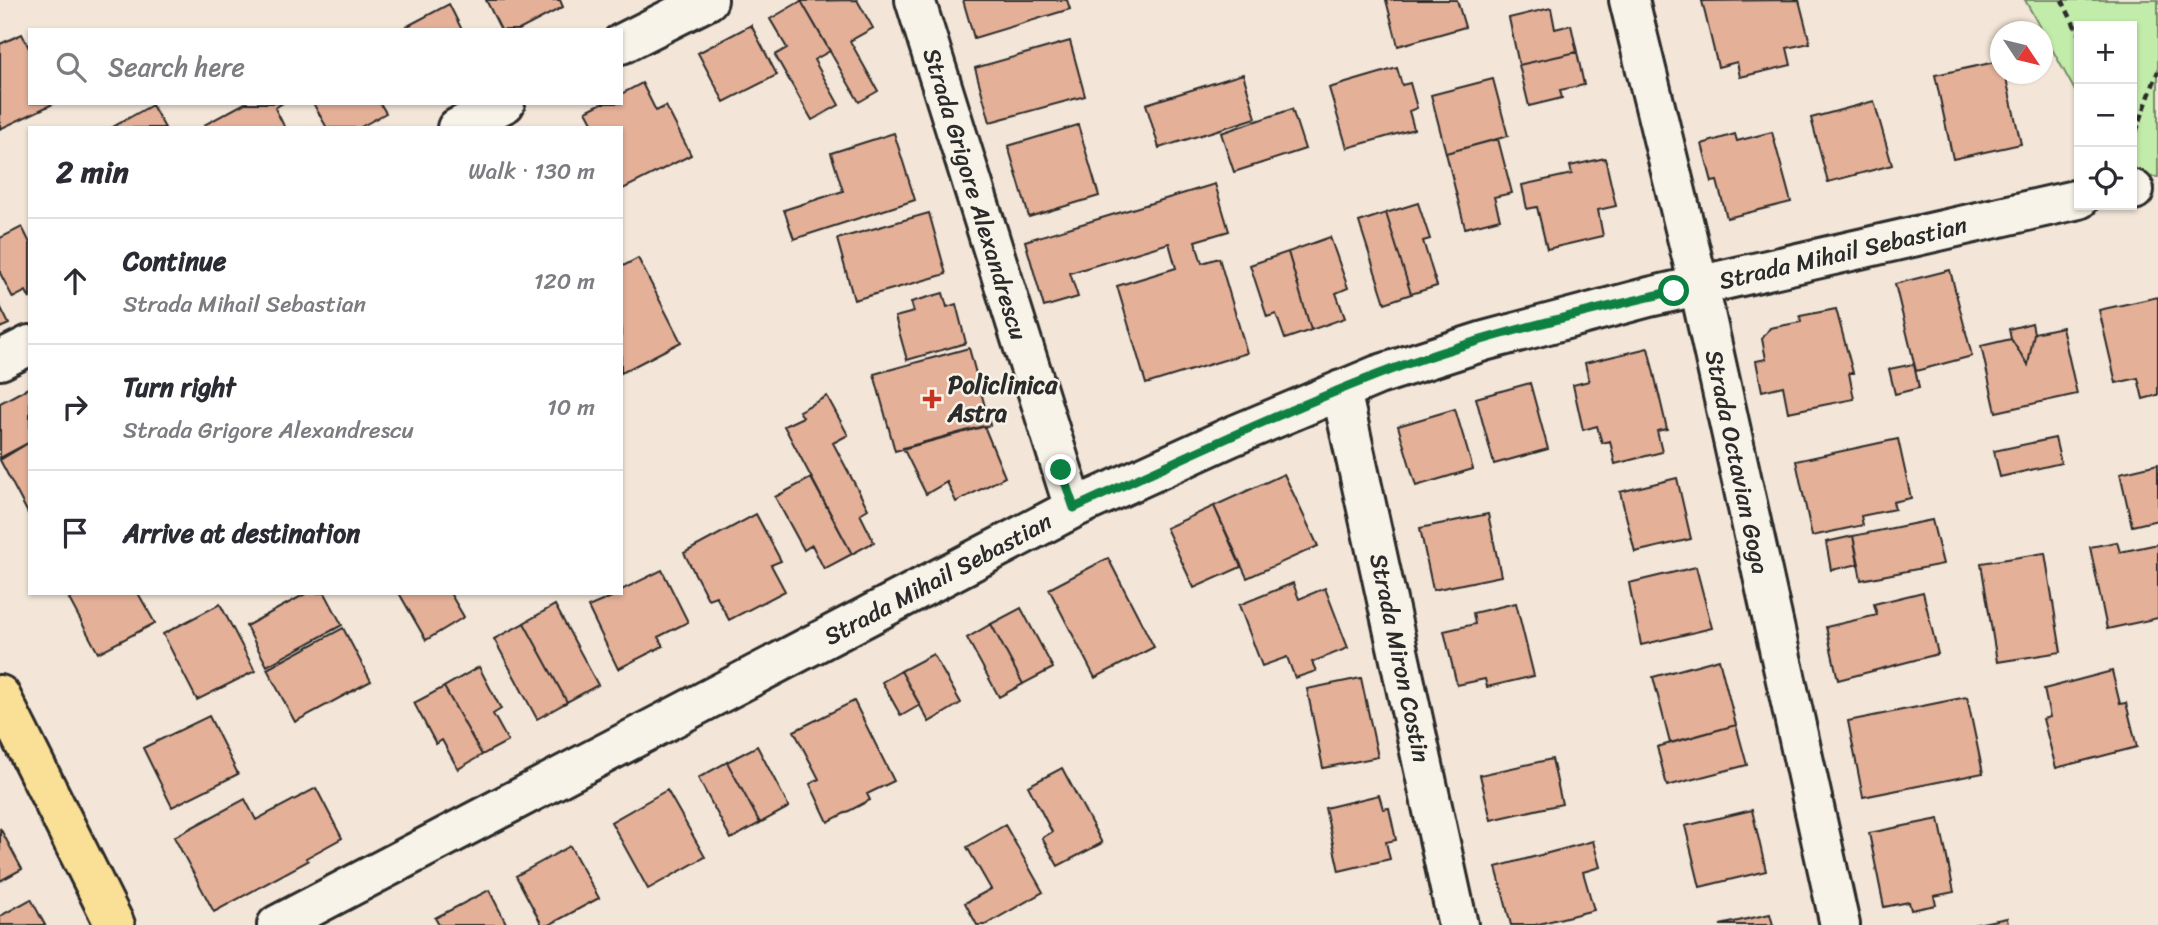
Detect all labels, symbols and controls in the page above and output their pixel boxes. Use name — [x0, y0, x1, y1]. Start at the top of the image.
north arrow — [1990, 21, 2053, 84]
map controls — [2074, 21, 2137, 210]
button: + — [2074, 21, 2137, 84]
search box — [28, 28, 623, 105]
street label: Strada Grigore Alexandrescu — [911, 43, 1039, 345]
text: Search here — [108, 44, 245, 90]
icon: search — [52, 48, 90, 86]
button: − — [2074, 84, 2137, 147]
text: 2 min — [56, 145, 129, 199]
button: locate — [2074, 147, 2137, 210]
text: Walk · 130 m — [468, 151, 595, 192]
street label: Strada Mihail Sebastian — [1715, 204, 1971, 302]
text: Continue — [123, 238, 226, 284]
text: 120 m — [534, 261, 595, 302]
icon: ahead — [56, 262, 94, 300]
route start — [1658, 275, 1689, 306]
text: Strada Mihail Sebastian — [123, 284, 366, 325]
street label: Strada Octavian Goga — [1693, 346, 1781, 578]
text: Turn right — [123, 364, 236, 410]
place label: Policlinica Astra — [947, 364, 1058, 434]
text: 10 m — [547, 387, 595, 428]
icon: right — [56, 388, 94, 426]
marker: Policlinica Astra — [922, 389, 942, 409]
text: Strada Grigore Alexandrescu — [123, 410, 414, 451]
route end — [1045, 454, 1076, 485]
street label: Strada Mihail Sebastian — [816, 501, 1060, 657]
text: Arrive at destination — [123, 510, 360, 556]
icon: arrive — [56, 514, 94, 552]
street label: Strada Miron Costin — [1357, 550, 1443, 767]

